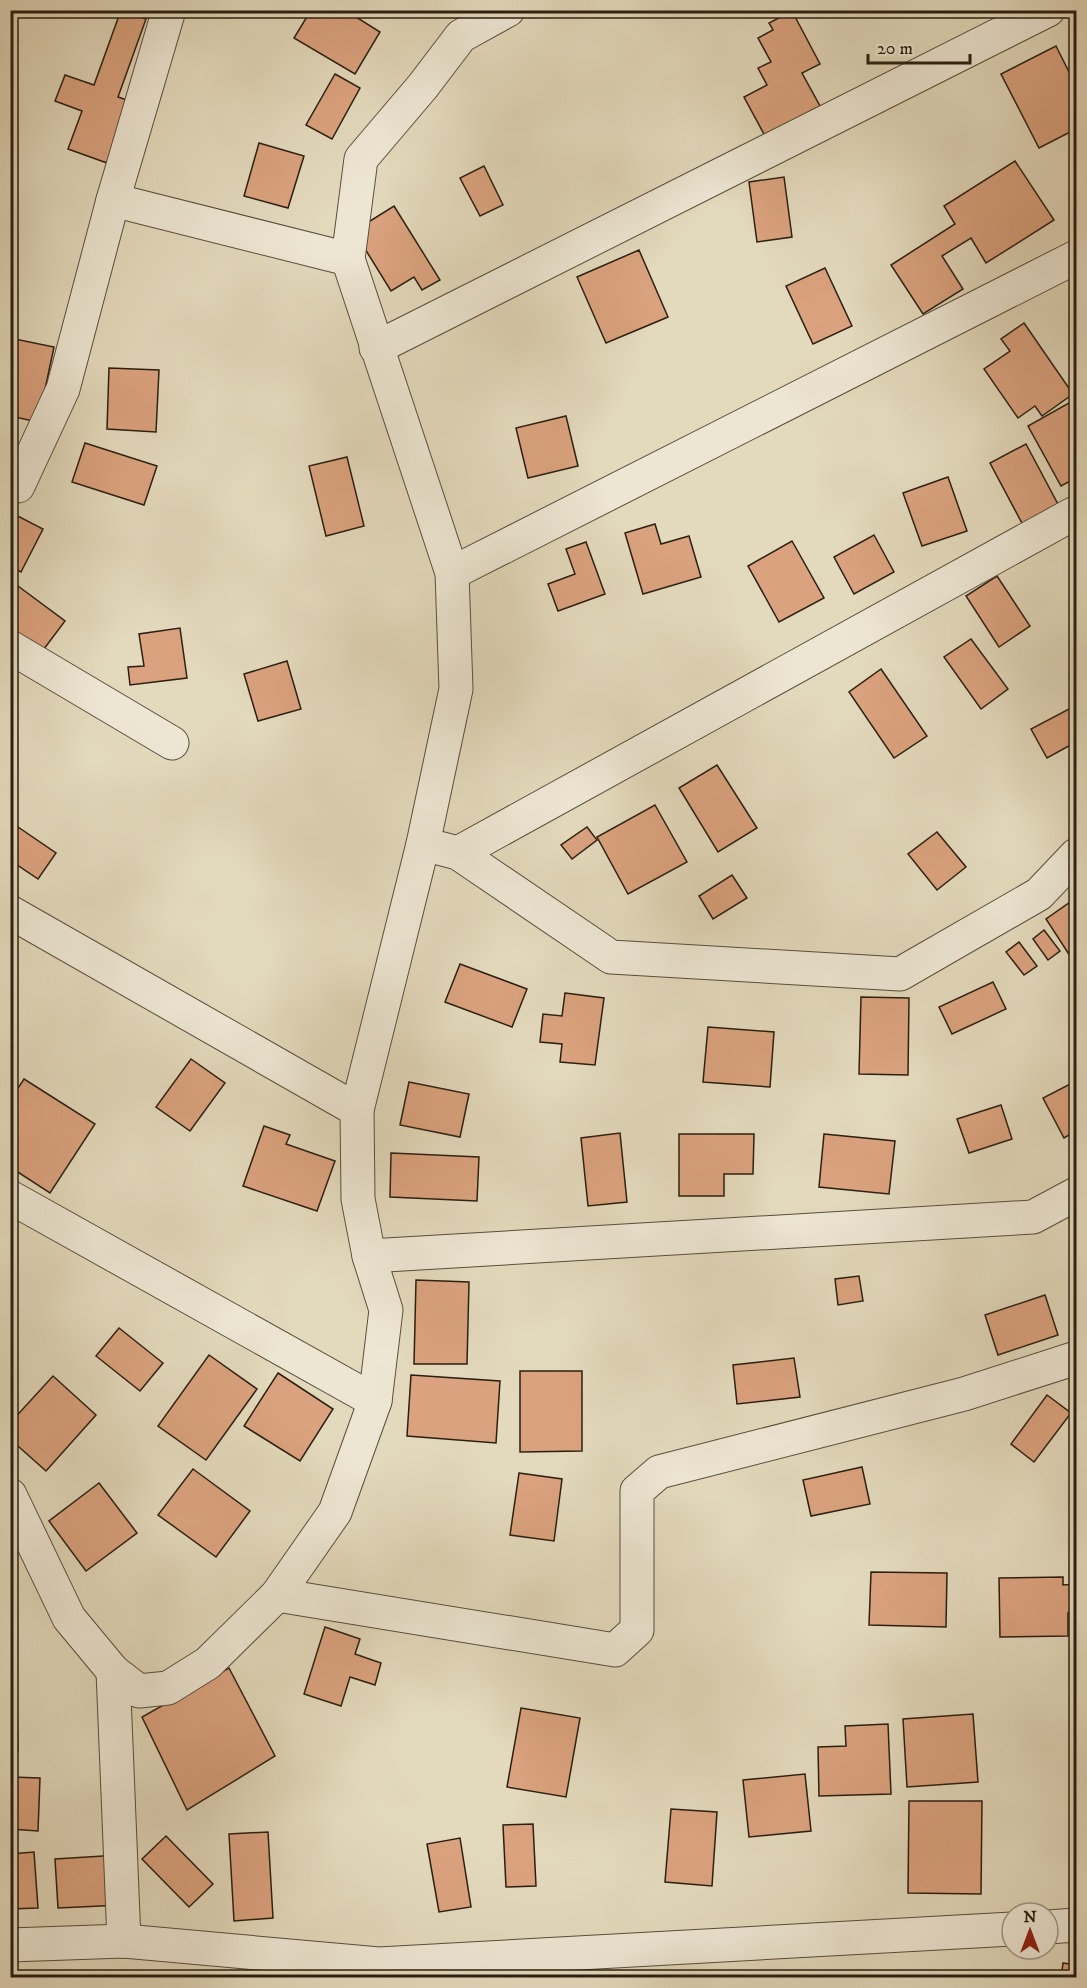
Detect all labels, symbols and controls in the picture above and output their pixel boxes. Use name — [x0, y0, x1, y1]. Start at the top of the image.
scale bar — [868, 27, 970, 65]
text: 20 m — [877, 38, 913, 60]
north arrow — [1000, 1901, 1060, 1961]
text: N — [1023, 1907, 1037, 1927]

